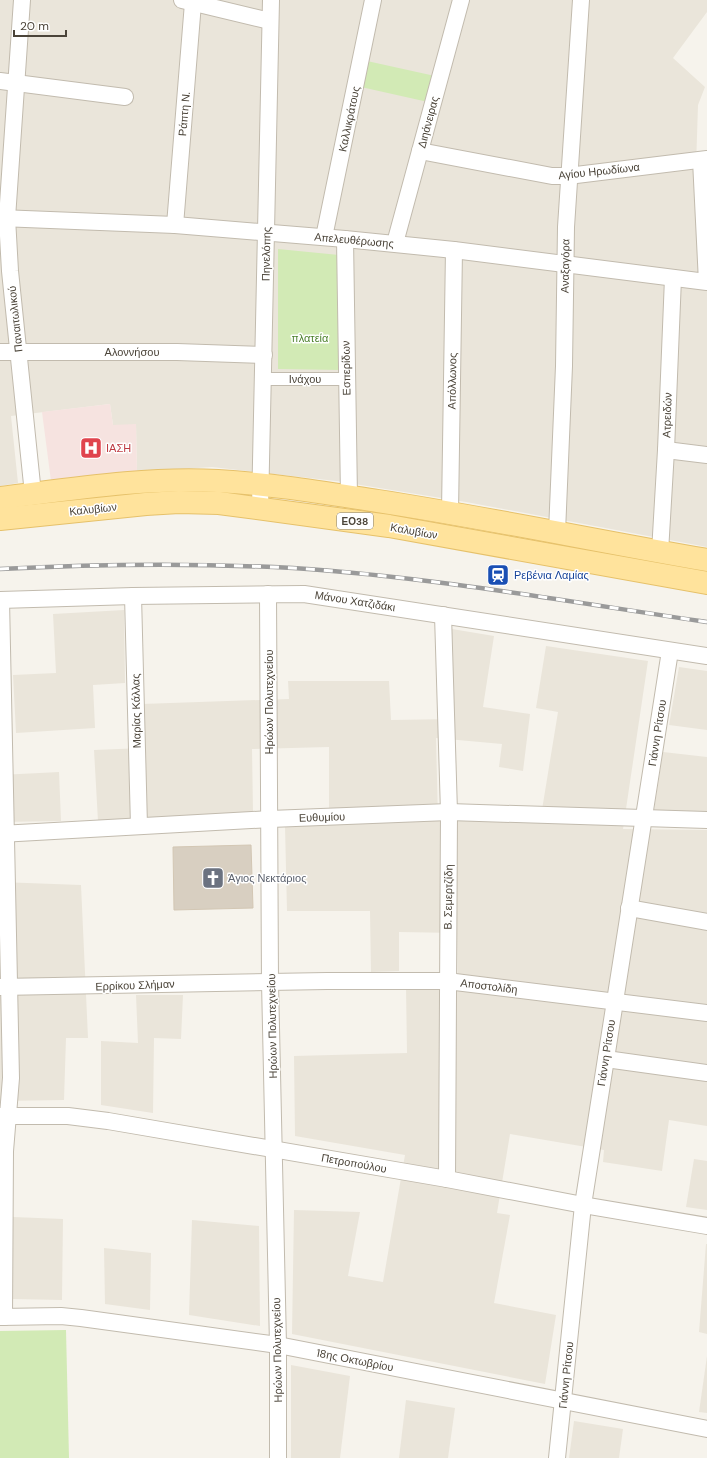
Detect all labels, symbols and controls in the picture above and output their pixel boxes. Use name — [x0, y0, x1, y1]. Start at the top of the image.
scale bar — [14, 12, 66, 38]
text: 20 m — [20, 18, 49, 34]
street label: Καλλικράτους — [335, 85, 363, 153]
street label: Ράπτη Ν. — [175, 91, 193, 137]
street label: Διηάνειρας — [414, 95, 442, 149]
street label: Αγίου Ηρωδίωνα — [558, 160, 641, 182]
street label: Πηνελόπης — [259, 227, 273, 281]
street label: Απελευθέρωσης — [314, 230, 394, 250]
street label: Αναξαγόρα — [558, 238, 572, 293]
street label: Παναιτωλικού — [5, 285, 25, 353]
park label: πλατεία — [292, 331, 329, 345]
street label: Εσπερίδων — [339, 340, 353, 396]
street label: Αλοννήσου — [105, 345, 159, 359]
street label: Απόλλωνος — [445, 353, 459, 409]
street label: Ινάχου — [289, 372, 321, 386]
street label: Ατρειδών — [659, 392, 675, 438]
hospital icon: ΙΑΣΗ — [78, 435, 104, 461]
place label: ΙΑΣΗ — [106, 441, 131, 455]
street label: Καλυβίων — [69, 499, 118, 518]
road number: ΕΟ38 — [337, 513, 373, 529]
street label: Καλυβίων — [389, 520, 439, 542]
station icon: Ρεβένια Λαμίας — [485, 562, 511, 588]
place label: Ρεβένια Λαμίας — [514, 568, 589, 582]
street label: Μάνου Χατζιδάκι — [314, 588, 397, 614]
street label: Ηρώων Πολυτεχνείου — [262, 650, 276, 754]
street label: Μαρίας Κάλλας — [128, 673, 144, 749]
street label: Γιάννη Ρίτσου — [645, 699, 669, 767]
street label: Ευθυμίου — [299, 809, 345, 825]
street label: Β. Σεμερτζίδη — [440, 864, 456, 930]
church icon: Άγιος Νεκτάριος — [200, 865, 226, 891]
place label: Άγιος Νεκτάριος — [228, 871, 306, 885]
street label: Ηρώων Πολυτεχνείου — [264, 973, 280, 1079]
street label: Αποστολίδη — [460, 976, 518, 996]
street label: Ερρίκου Σλήμαν — [95, 977, 175, 993]
street label: Γιάννη Ρίτσου — [594, 1019, 618, 1087]
street label: Πετροπούλου — [320, 1150, 388, 1176]
street label: Ηρώων Πολυτεχνείου — [269, 1297, 285, 1403]
street label: Γιάννη Ρίτσου — [556, 1341, 576, 1409]
street label: 18ης Οκτωβρίου — [315, 1346, 395, 1374]

